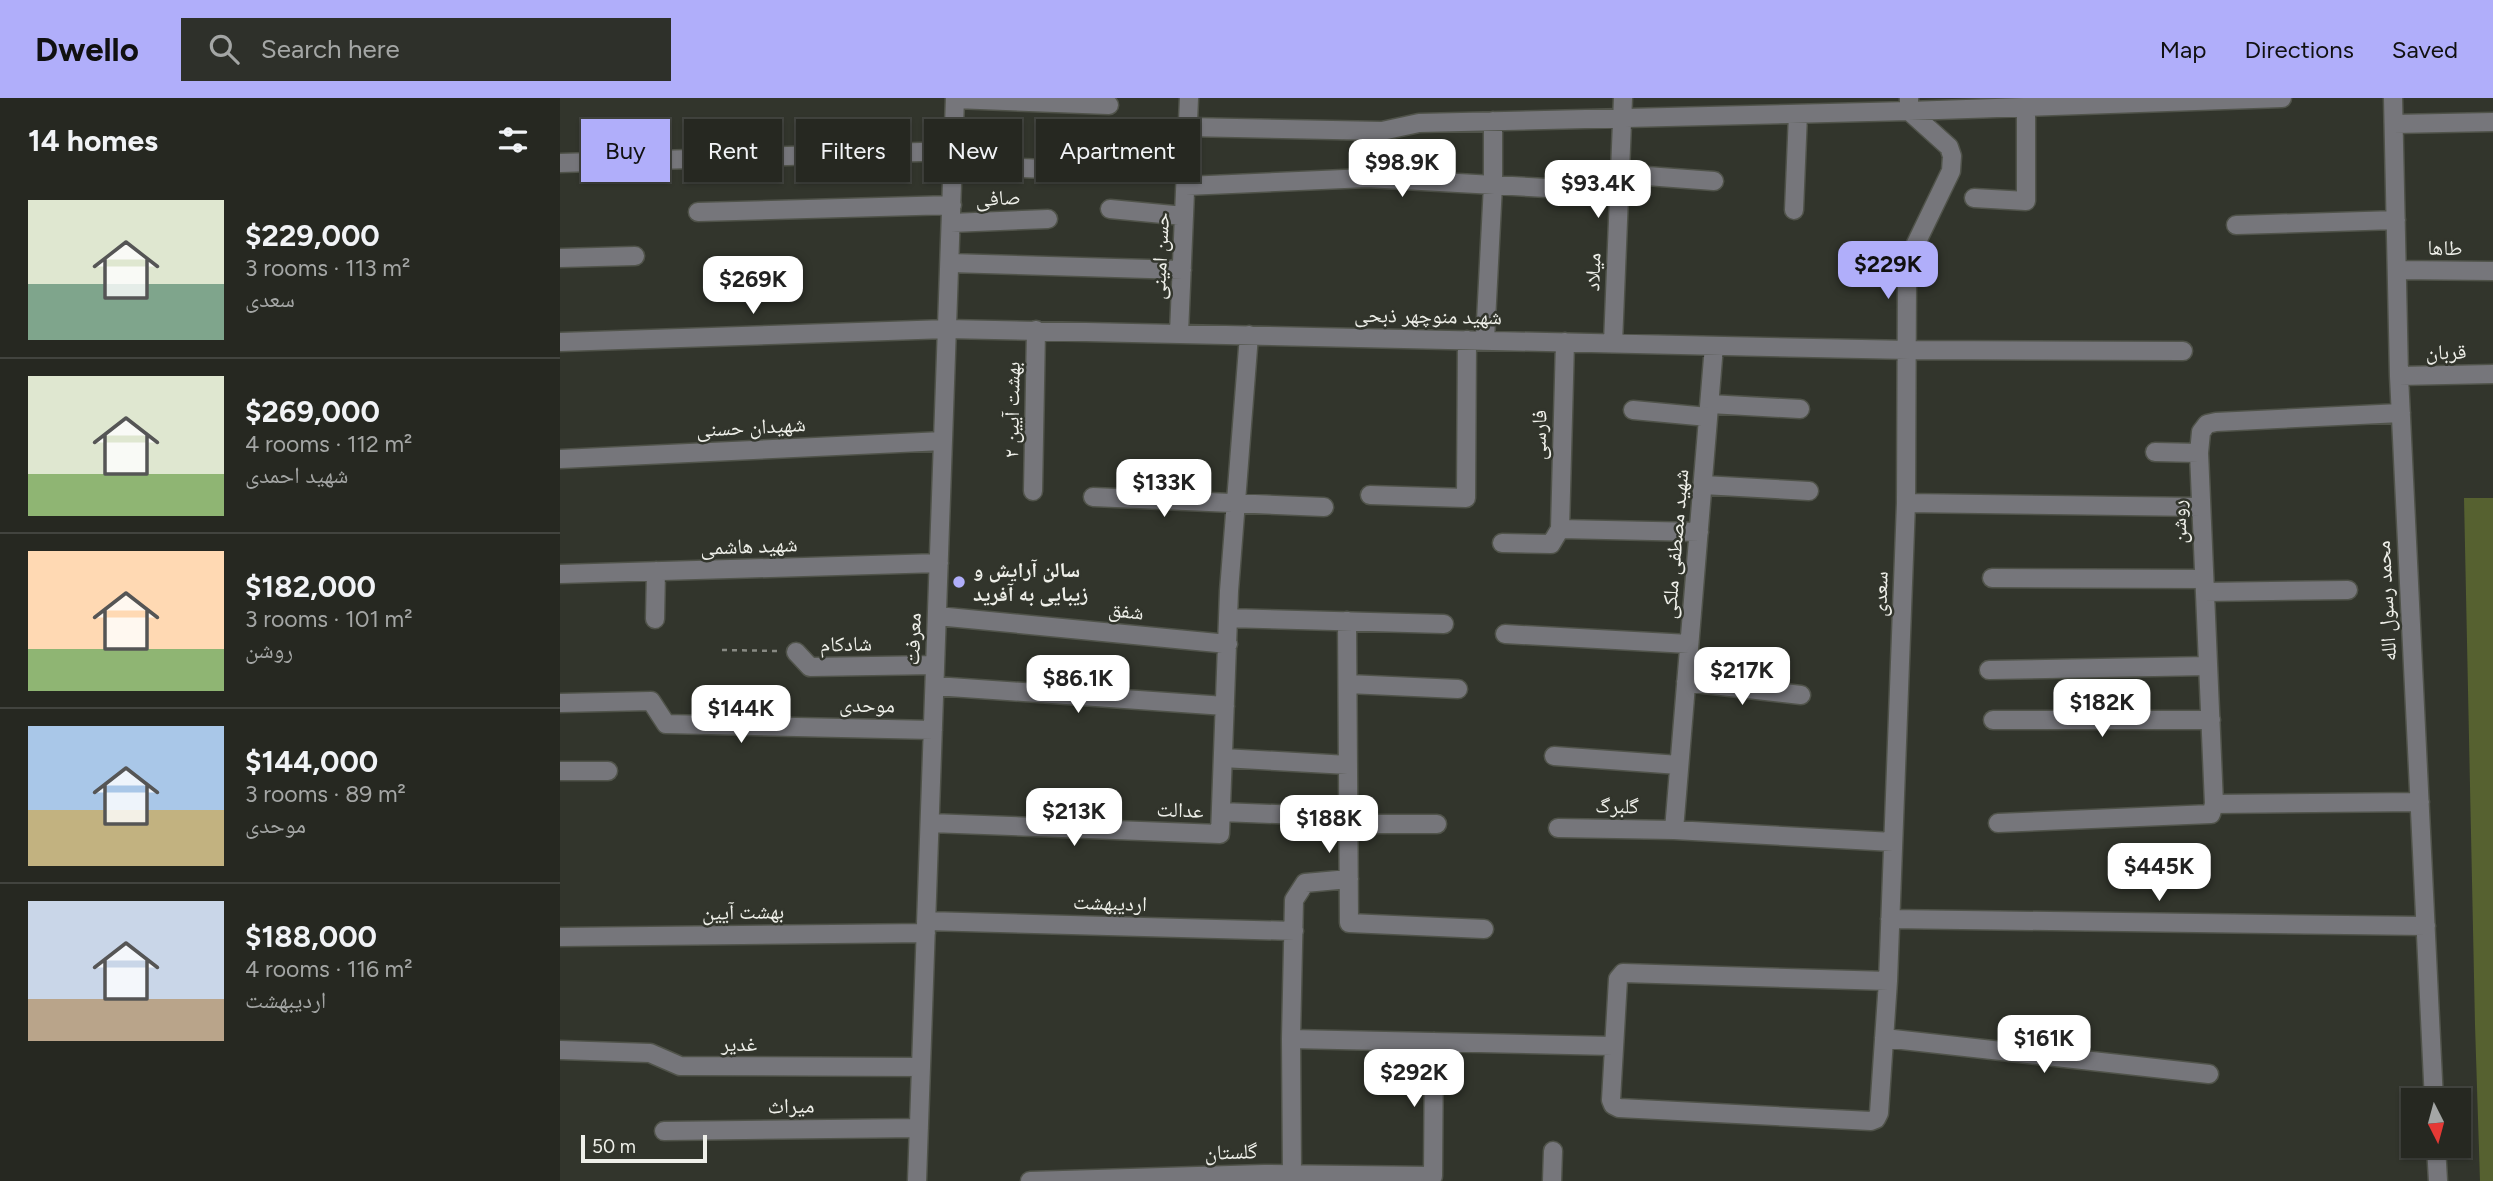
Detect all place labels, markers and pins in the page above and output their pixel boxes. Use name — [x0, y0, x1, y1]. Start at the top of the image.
pin: $98.9K — [1345, 140, 1459, 199]
pin: $93.4K — [1541, 160, 1655, 220]
pin: $229K — [1839, 242, 1937, 301]
pin: $269K — [704, 256, 802, 316]
pin: $133K — [1115, 460, 1213, 519]
place label: سالن آرایش و زیبایی به آفرید — [973, 557, 1088, 607]
marker: سالن آرایش و زیبایی به آفرید — [951, 574, 967, 590]
pin: $217K — [1693, 648, 1791, 707]
pin: $86.1K — [1021, 656, 1135, 715]
pin: $182K — [2053, 680, 2151, 739]
pin: $144K — [692, 686, 790, 745]
pin: $213K — [1025, 788, 1123, 848]
pin: $188K — [1280, 796, 1378, 855]
pin: $445K — [2110, 844, 2208, 903]
pin: $161K — [1995, 1016, 2093, 1075]
pin: $292K — [1365, 1049, 1463, 1109]

